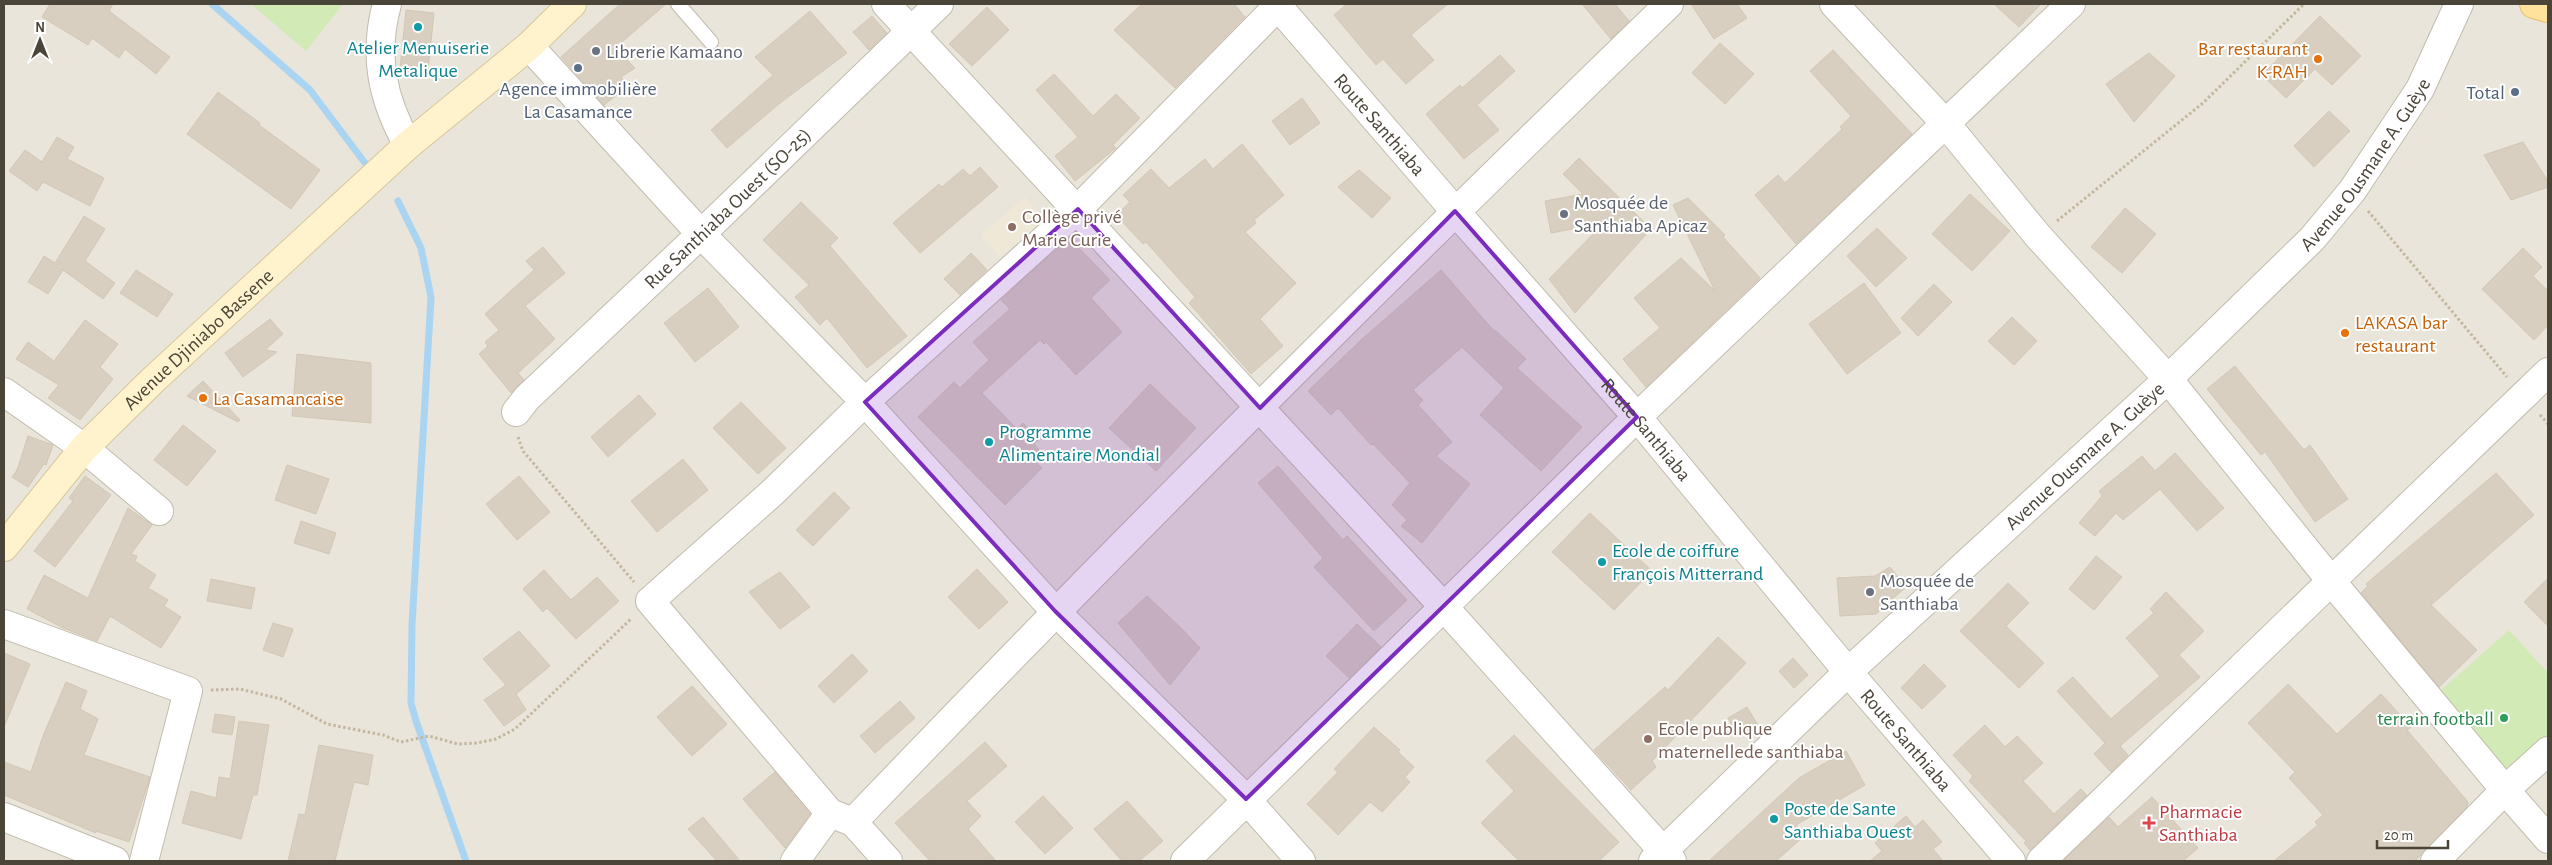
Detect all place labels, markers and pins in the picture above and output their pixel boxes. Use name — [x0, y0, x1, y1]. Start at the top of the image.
marker: Atelier Menuiserie Metalique — [412, 21, 424, 33]
place label: Atelier Menuiserie Metalique — [347, 38, 489, 81]
place label: Bar restaurant K-RAH — [2198, 39, 2309, 82]
place label: Librerie Kamaano — [606, 42, 743, 62]
marker: Librerie Kamaano — [590, 45, 602, 57]
marker: Bar restaurant K-RAH — [2312, 53, 2324, 65]
marker: Agence immobilière La Casamance — [572, 62, 584, 74]
place label: Agence immobilière La Casamance — [499, 79, 657, 122]
place label: Total — [2466, 83, 2505, 103]
marker: Total — [2509, 86, 2521, 98]
place label: Mosquée de Santhiaba Apicaz — [1574, 193, 1707, 236]
place label: Collège privé Marie Curie — [1022, 207, 1122, 250]
marker: Mosquée de Santhiaba Apicaz — [1558, 208, 1570, 220]
marker: Collège privé Marie Curie — [1006, 221, 1018, 233]
place label: LAKASA bar restaurant — [2355, 313, 2448, 356]
marker: LAKASA bar restaurant — [2339, 327, 2351, 339]
place label: La Casamancaise — [213, 389, 344, 409]
marker: La Casamancaise — [197, 392, 209, 404]
place label: Programme Alimentaire Mondial — [999, 422, 1160, 465]
marker: Programme Alimentaire Mondial — [983, 436, 995, 448]
place label: Ecole de coiffure François Mitterrand — [1612, 541, 1763, 584]
marker: Ecole de coiffure François Mitterrand — [1596, 556, 1608, 568]
place label: Mosquée de Santhiaba — [1880, 571, 1974, 614]
marker: Mosquée de Santhiaba — [1864, 586, 1876, 598]
place label: terrain football — [2377, 709, 2494, 729]
marker: terrain football — [2498, 712, 2510, 724]
place label: Ecole publique maternellede santhiaba — [1658, 719, 1844, 762]
marker: Ecole publique maternellede santhiaba — [1642, 733, 1654, 745]
place label: Poste de Sante Santhiaba Ouest — [1784, 799, 1913, 842]
place label: Pharmacie Santhiaba — [2159, 802, 2242, 845]
marker: Poste de Sante Santhiaba Ouest — [1768, 813, 1780, 825]
marker: Pharmacie Santhiaba — [2143, 817, 2155, 829]

